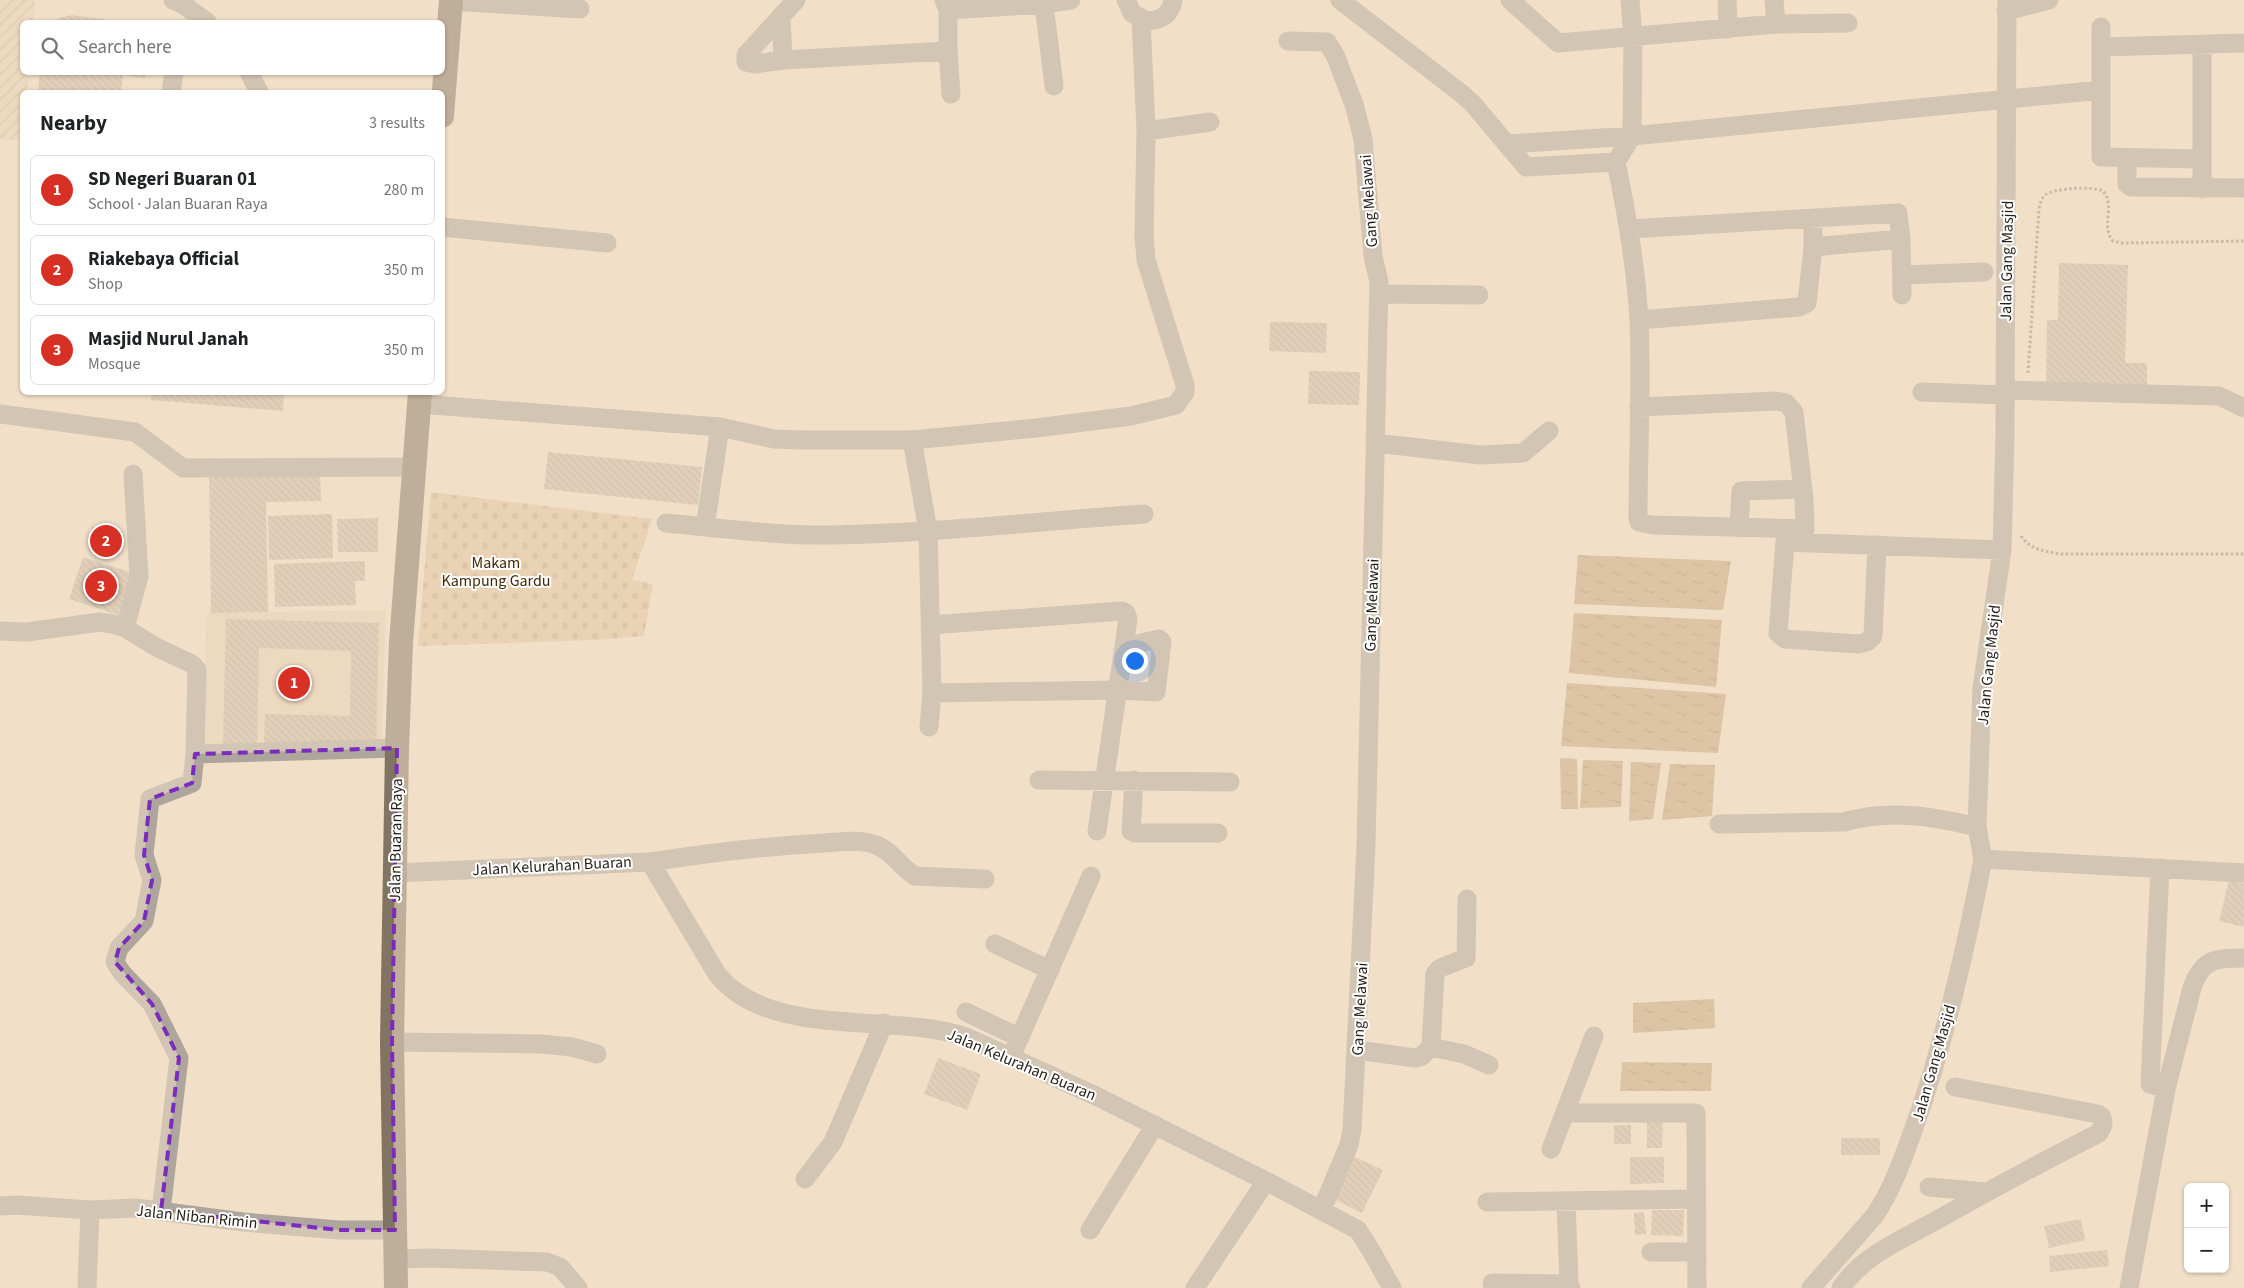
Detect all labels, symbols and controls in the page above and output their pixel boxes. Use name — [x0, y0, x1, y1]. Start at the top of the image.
search box — [20, 20, 445, 75]
icon: search — [38, 34, 66, 62]
text: Search here — [78, 34, 172, 61]
text: Nearby — [40, 108, 107, 138]
text: 3 results — [369, 112, 425, 134]
street label: Gang Melawai — [1355, 154, 1383, 248]
text: SD Negeri Buaran 01 — [88, 166, 257, 193]
text: 1 — [53, 179, 61, 201]
text: 280 m — [384, 179, 424, 201]
text: School · Jalan Buaran Raya — [88, 193, 268, 215]
street label: Jalan Gang Masjid — [1995, 200, 2019, 322]
text: Riakebaya Official — [88, 246, 239, 273]
text: 2 — [53, 259, 61, 281]
text: 350 m — [384, 259, 424, 281]
text: Shop — [88, 273, 123, 295]
text: Masjid Nurul Janah — [88, 326, 249, 353]
text: 3 — [53, 339, 61, 361]
text: 350 m — [384, 339, 424, 361]
text: Mosque — [88, 353, 141, 375]
pin: 2 — [90, 522, 122, 560]
park label: Makam Kampung Gardu — [441, 552, 551, 592]
street label: Gang Melawai — [1359, 558, 1385, 652]
pin: 3 — [85, 567, 117, 605]
street label: Jalan Gang Masjid — [1972, 604, 2006, 726]
your location — [1122, 648, 1148, 674]
pin: 1 — [278, 664, 310, 702]
street label: Jalan Buaran Raya — [384, 778, 408, 902]
street label: Jalan Kelurahan Buaran — [472, 851, 632, 881]
street label: Gang Melawai — [1347, 962, 1373, 1056]
street label: Jalan Gang Masjid — [1907, 1002, 1961, 1124]
street label: Jalan Kelurahan Buaran — [944, 1024, 1099, 1106]
map controls — [2184, 1183, 2229, 1273]
button: + — [2184, 1183, 2229, 1228]
street label: Jalan Niban Rimin — [135, 1200, 259, 1234]
button: − — [2184, 1228, 2229, 1273]

